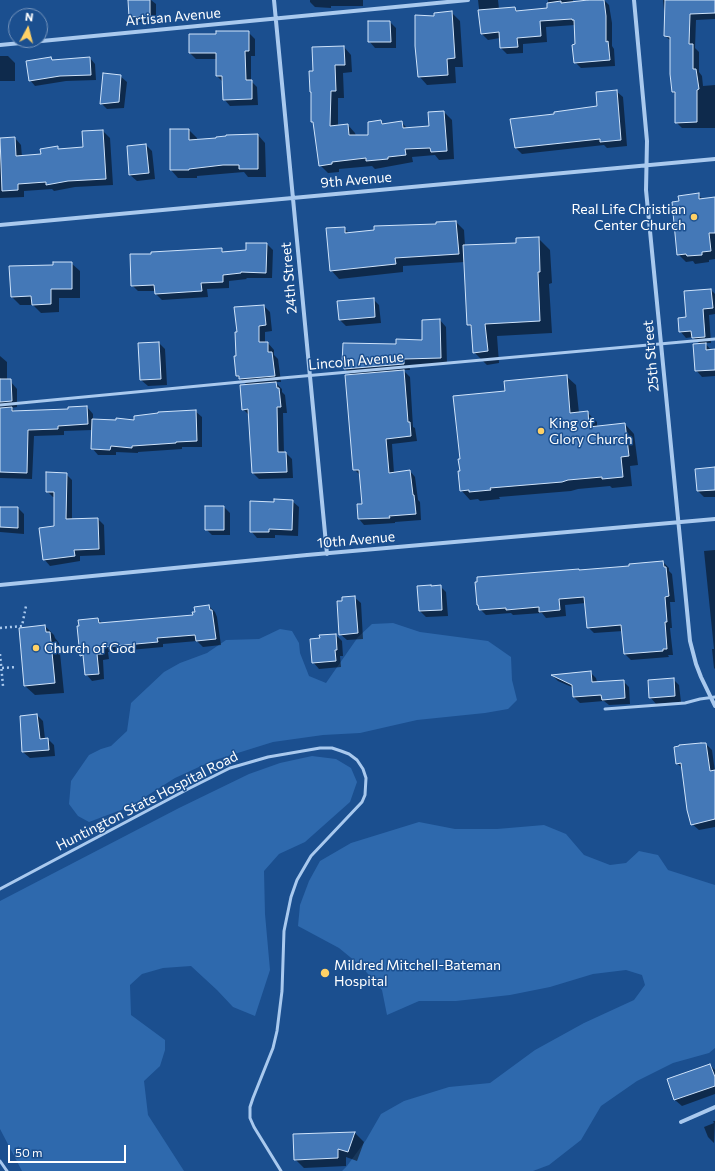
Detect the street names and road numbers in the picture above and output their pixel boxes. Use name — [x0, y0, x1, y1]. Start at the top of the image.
street label: Artisan Avenue — [125, 4, 221, 30]
street label: 9th Avenue — [320, 169, 392, 191]
street label: 24th Street — [277, 241, 301, 315]
street label: 25th Street — [640, 319, 662, 393]
street label: Lincoln Avenue — [308, 348, 404, 374]
street label: 10th Avenue — [316, 528, 396, 552]
street label: Huntington State Hospital Road — [53, 748, 241, 854]

